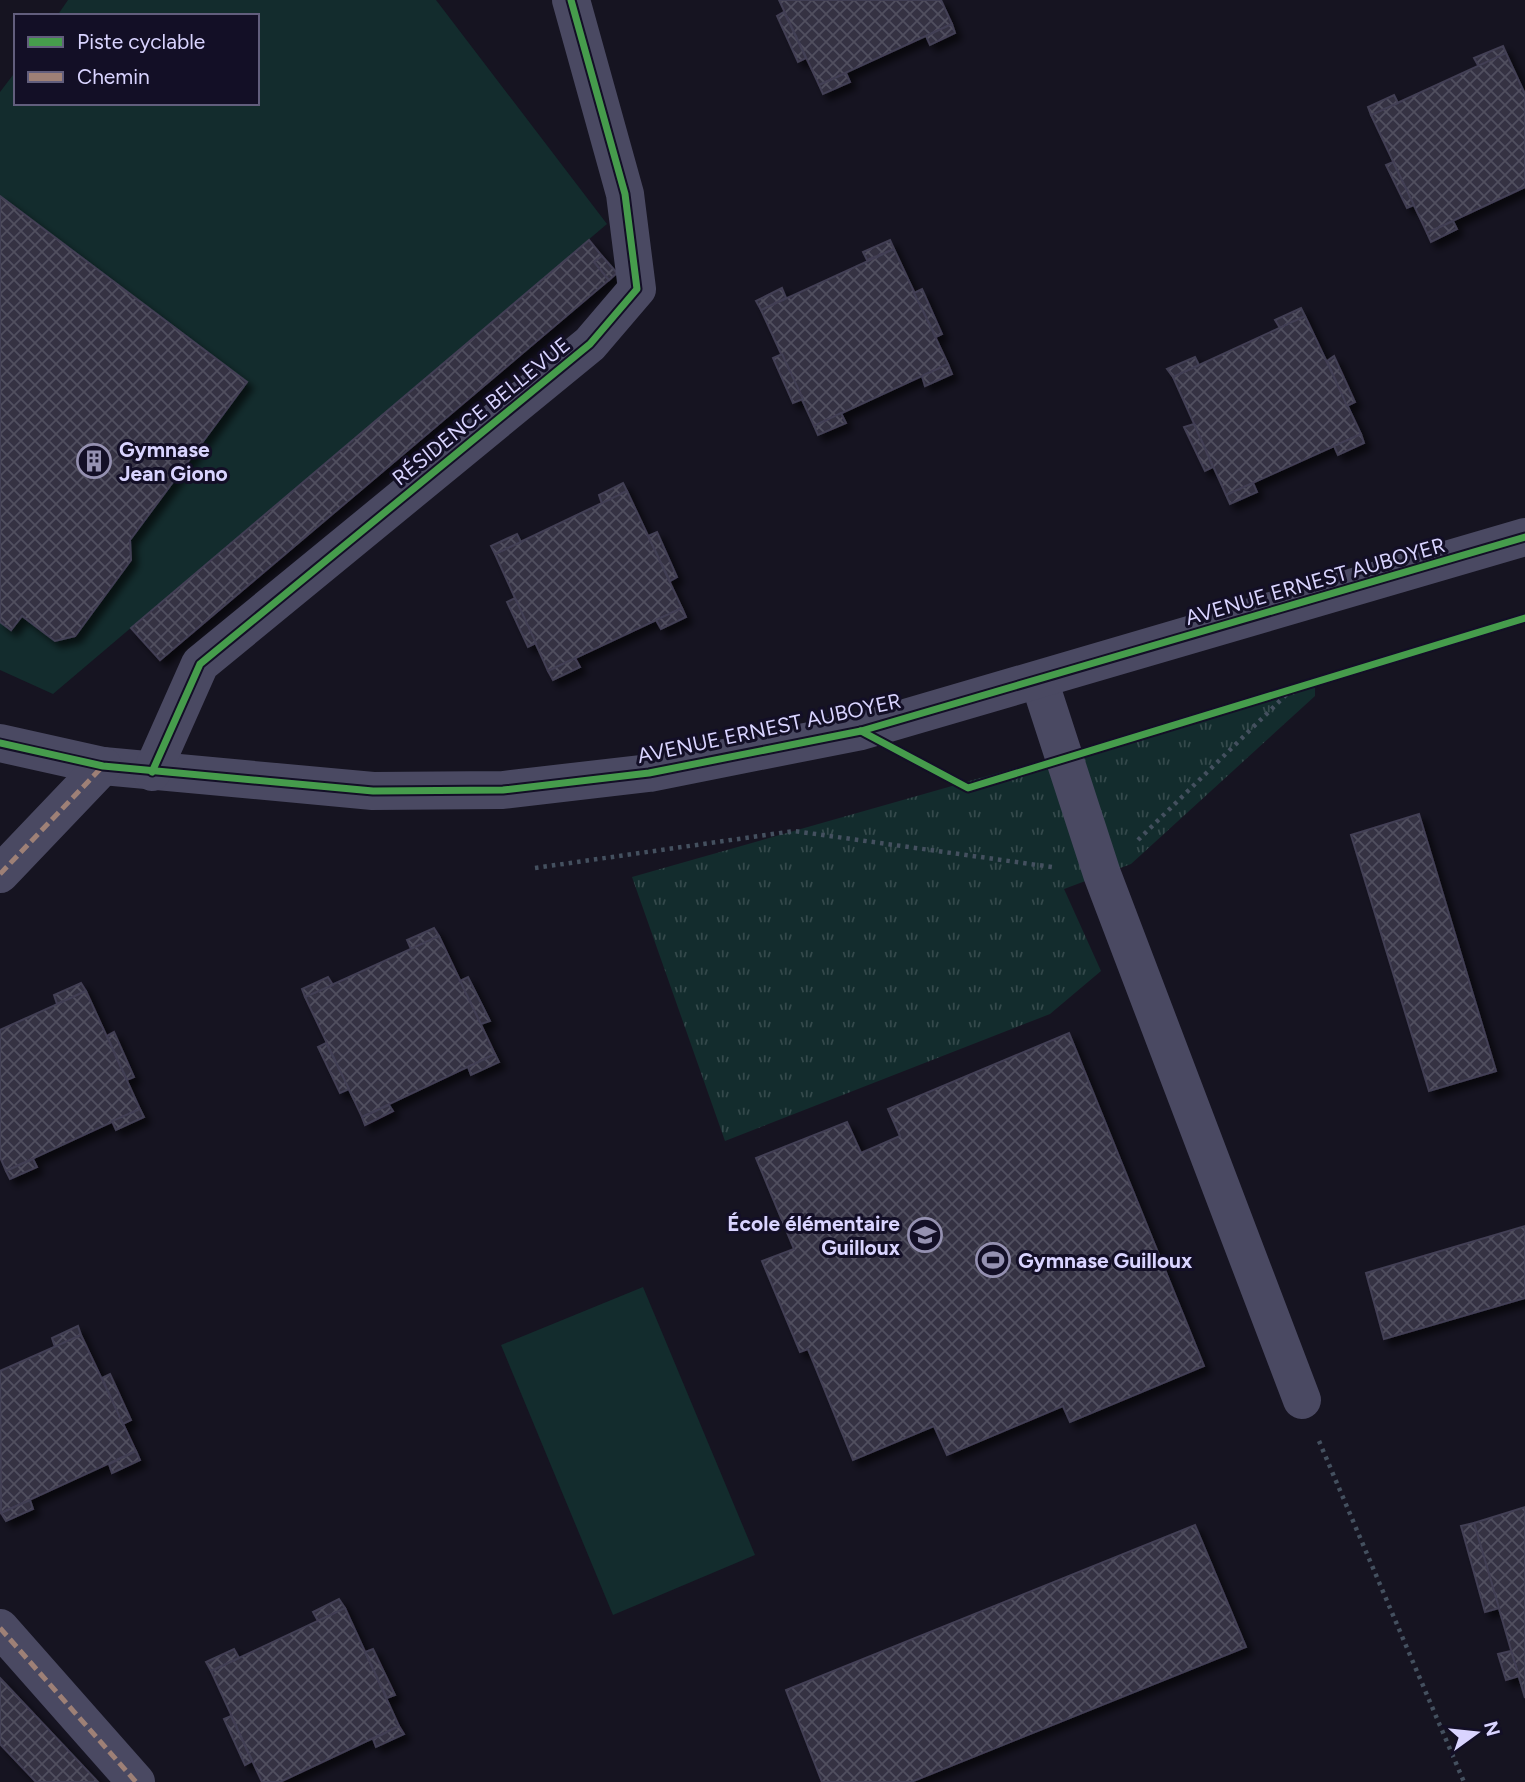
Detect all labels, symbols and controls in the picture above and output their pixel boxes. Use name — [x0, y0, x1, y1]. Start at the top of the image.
legend — [14, 14, 259, 105]
text: Piste cyclable — [77, 29, 205, 54]
text: Chemin — [77, 64, 150, 89]
street label: RÉSIDENCE BELLEVUE — [387, 332, 575, 490]
place label: Gymnase Jean Giono — [119, 437, 228, 486]
building icon: Gymnase Jean Giono — [75, 442, 113, 480]
street label: AVENUE ERNEST AUBOYER — [1182, 532, 1448, 630]
street label: AVENUE ERNEST AUBOYER — [635, 688, 903, 768]
place label: École élémentaire Guilloux — [727, 1211, 901, 1260]
school or university icon: École élémentaire Guilloux — [906, 1216, 944, 1254]
sports icon: Gymnase Guilloux — [974, 1241, 1012, 1279]
place label: Gymnase Guilloux — [1018, 1248, 1193, 1273]
north arrow — [1441, 1698, 1511, 1768]
text: N — [1479, 1719, 1505, 1739]

